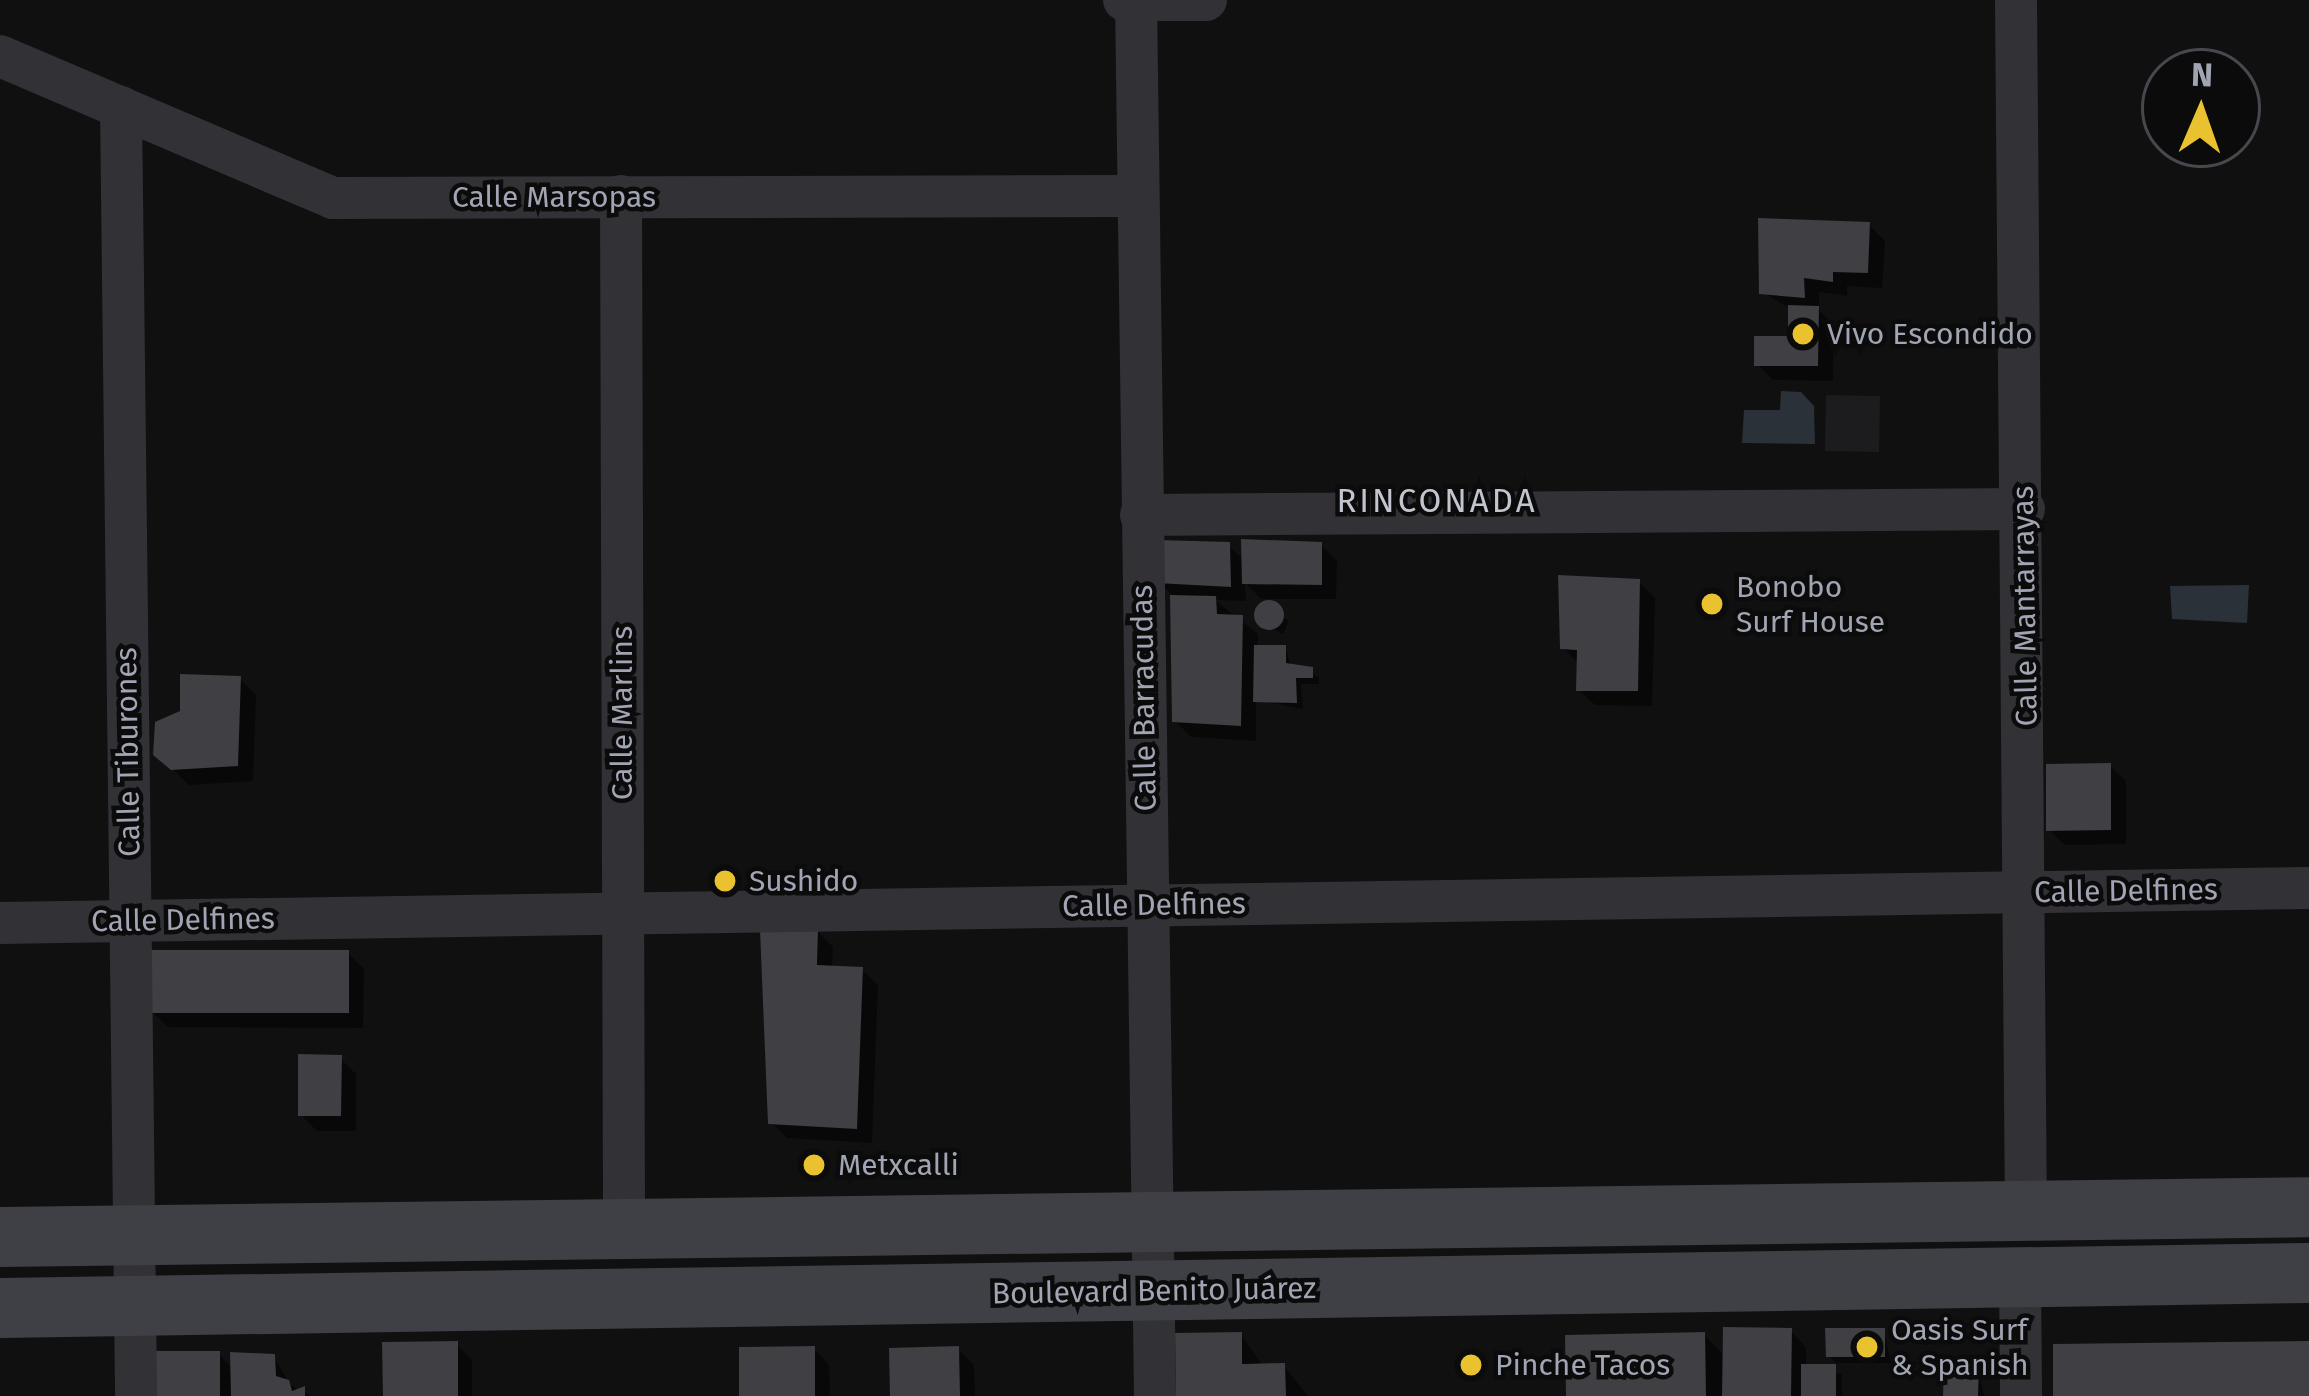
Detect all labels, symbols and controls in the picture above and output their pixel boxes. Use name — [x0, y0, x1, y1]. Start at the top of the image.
north arrow — [2141, 48, 2261, 168]
text: N — [2191, 55, 2214, 95]
street label: Calle Marsopas — [452, 179, 656, 215]
place label: Vivo Escondido — [1827, 316, 2033, 352]
marker: Vivo Escondido — [1790, 321, 1816, 347]
district label: RINCONADA — [1336, 482, 1538, 522]
street label: Calle Mantarrayas — [2005, 485, 2045, 727]
place label: Bonobo Surf House — [1736, 569, 1885, 640]
street label: Calle Barracudas — [1124, 584, 1164, 812]
marker: Bonobo Surf House — [1699, 591, 1725, 617]
street label: Calle Marlins — [604, 626, 640, 800]
street label: Calle Tiburones — [108, 647, 148, 857]
place label: Sushido — [749, 863, 858, 899]
marker: Sushido — [712, 868, 738, 894]
street label: Calle Delfines — [2034, 871, 2218, 911]
street label: Calle Delfines — [1062, 885, 1246, 925]
street label: Calle Delfines — [91, 900, 275, 940]
place label: Metxcalli — [838, 1147, 959, 1183]
marker: Metxcalli — [801, 1152, 827, 1178]
street label: Boulevard Benito Juárez — [991, 1270, 1317, 1312]
place label: Oasis Surf & Spanish — [1891, 1312, 2029, 1382]
marker: Oasis Surf & Spanish — [1854, 1334, 1880, 1360]
place label: Pinche Tacos — [1495, 1347, 1670, 1383]
marker: Pinche Tacos — [1458, 1352, 1484, 1378]

